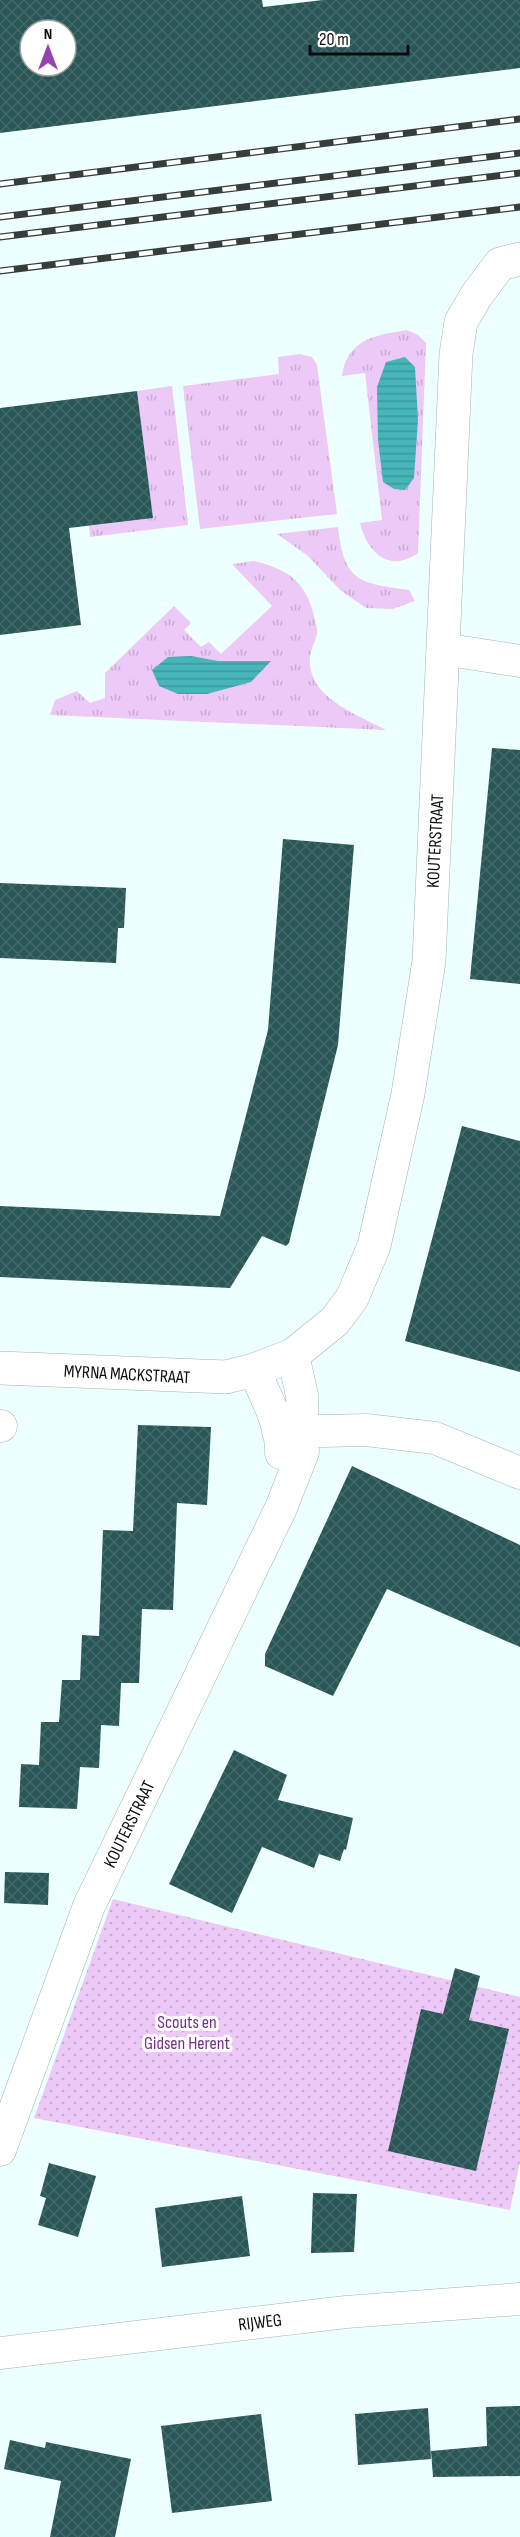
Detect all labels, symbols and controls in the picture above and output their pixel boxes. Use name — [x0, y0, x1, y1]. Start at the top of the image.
north arrow — [18, 18, 78, 78]
scale bar — [310, 18, 408, 56]
text: N — [44, 25, 52, 44]
text: 20 m — [319, 29, 349, 50]
street label: KOUTERSTRAAT — [423, 794, 448, 889]
street label: MYRNA MACKSTRAAT — [63, 1361, 191, 1388]
street label: KOUTERSTRAAT — [99, 1777, 160, 1871]
park label: Scouts en Gidsen Herent — [144, 2012, 230, 2054]
street label: RIJWEG — [237, 2309, 283, 2336]

